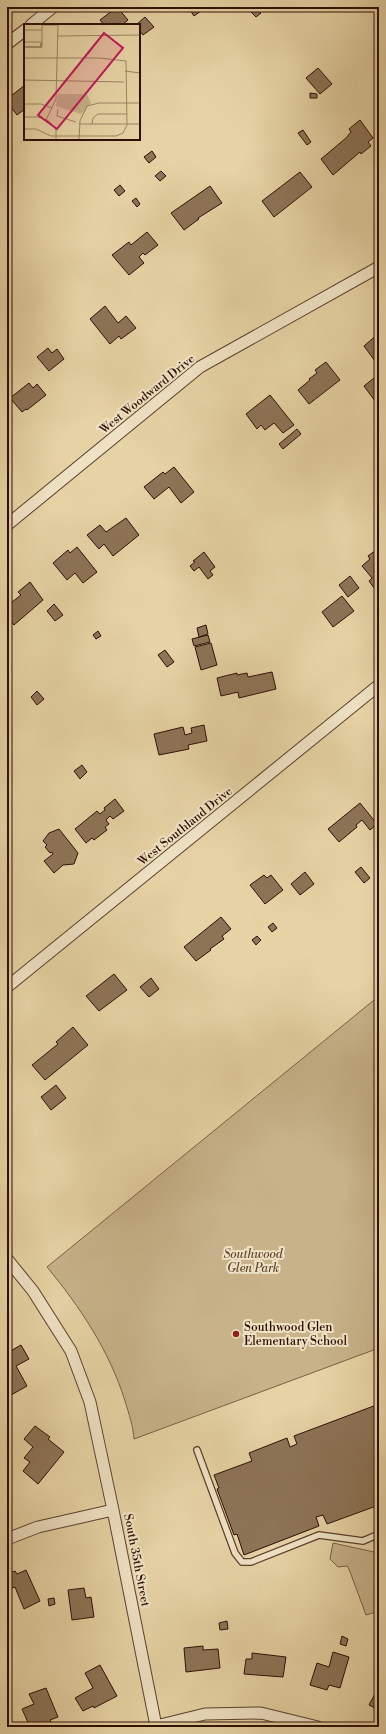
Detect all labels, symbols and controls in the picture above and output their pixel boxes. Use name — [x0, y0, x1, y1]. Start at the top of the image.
inset map — [24, 24, 140, 140]
street label: West Woodward Drive — [96, 351, 198, 438]
street label: West Southland Drive — [134, 784, 235, 870]
park label: Southwood Glen Park — [223, 1247, 284, 1276]
place label: Southwood Glen Elementary School — [244, 1320, 348, 1349]
marker: Southwood Glen Elementary School — [231, 1329, 241, 1339]
street label: South 35th Street — [120, 1512, 153, 1609]

